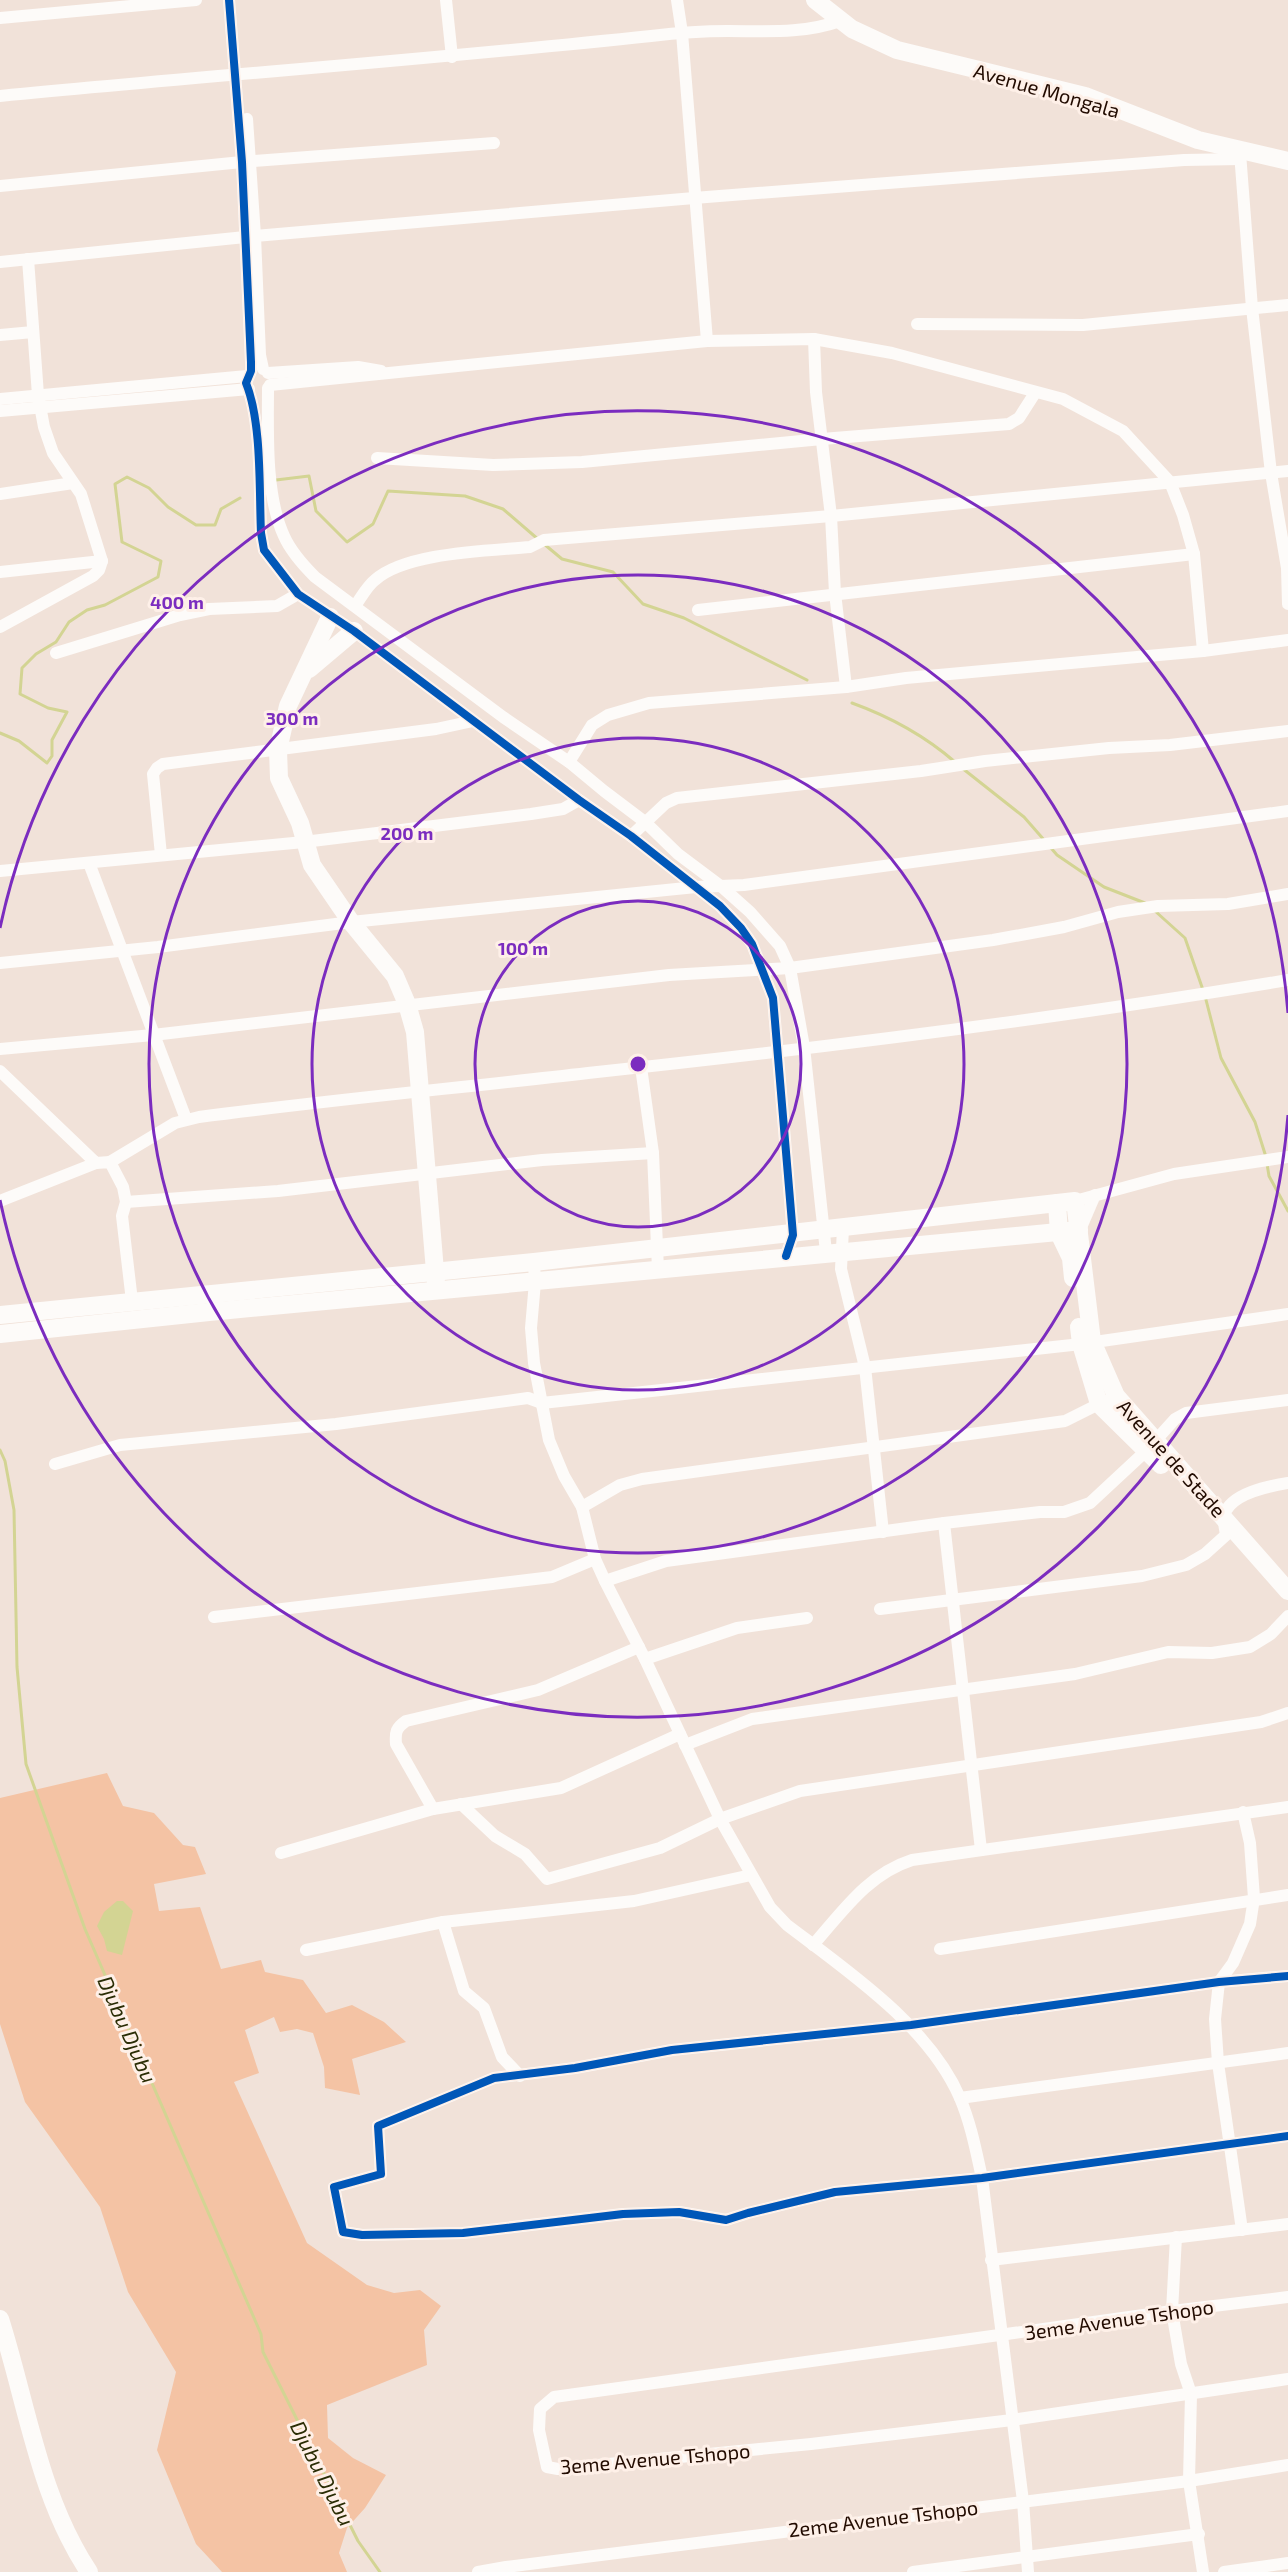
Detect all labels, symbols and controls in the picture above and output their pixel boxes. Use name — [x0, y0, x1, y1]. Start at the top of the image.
street label: Avenue Mongala — [971, 58, 1123, 122]
text: 400 m — [150, 591, 204, 613]
text: 300 m — [266, 707, 318, 729]
text: 200 m — [381, 822, 433, 844]
text: 100 m — [498, 937, 548, 959]
centre of rings — [628, 1054, 648, 1074]
street label: Avenue de Stade — [1113, 1394, 1231, 1522]
water label: Djubu Djubu — [92, 1972, 163, 2087]
street label: 3eme Avenue Tshopo — [1023, 2294, 1215, 2344]
water label: Djubu Djubu — [285, 2416, 360, 2530]
street label: 3eme Avenue Tshopo — [559, 2438, 751, 2478]
street label: 2eme Avenue Tshopo — [787, 2494, 979, 2542]

